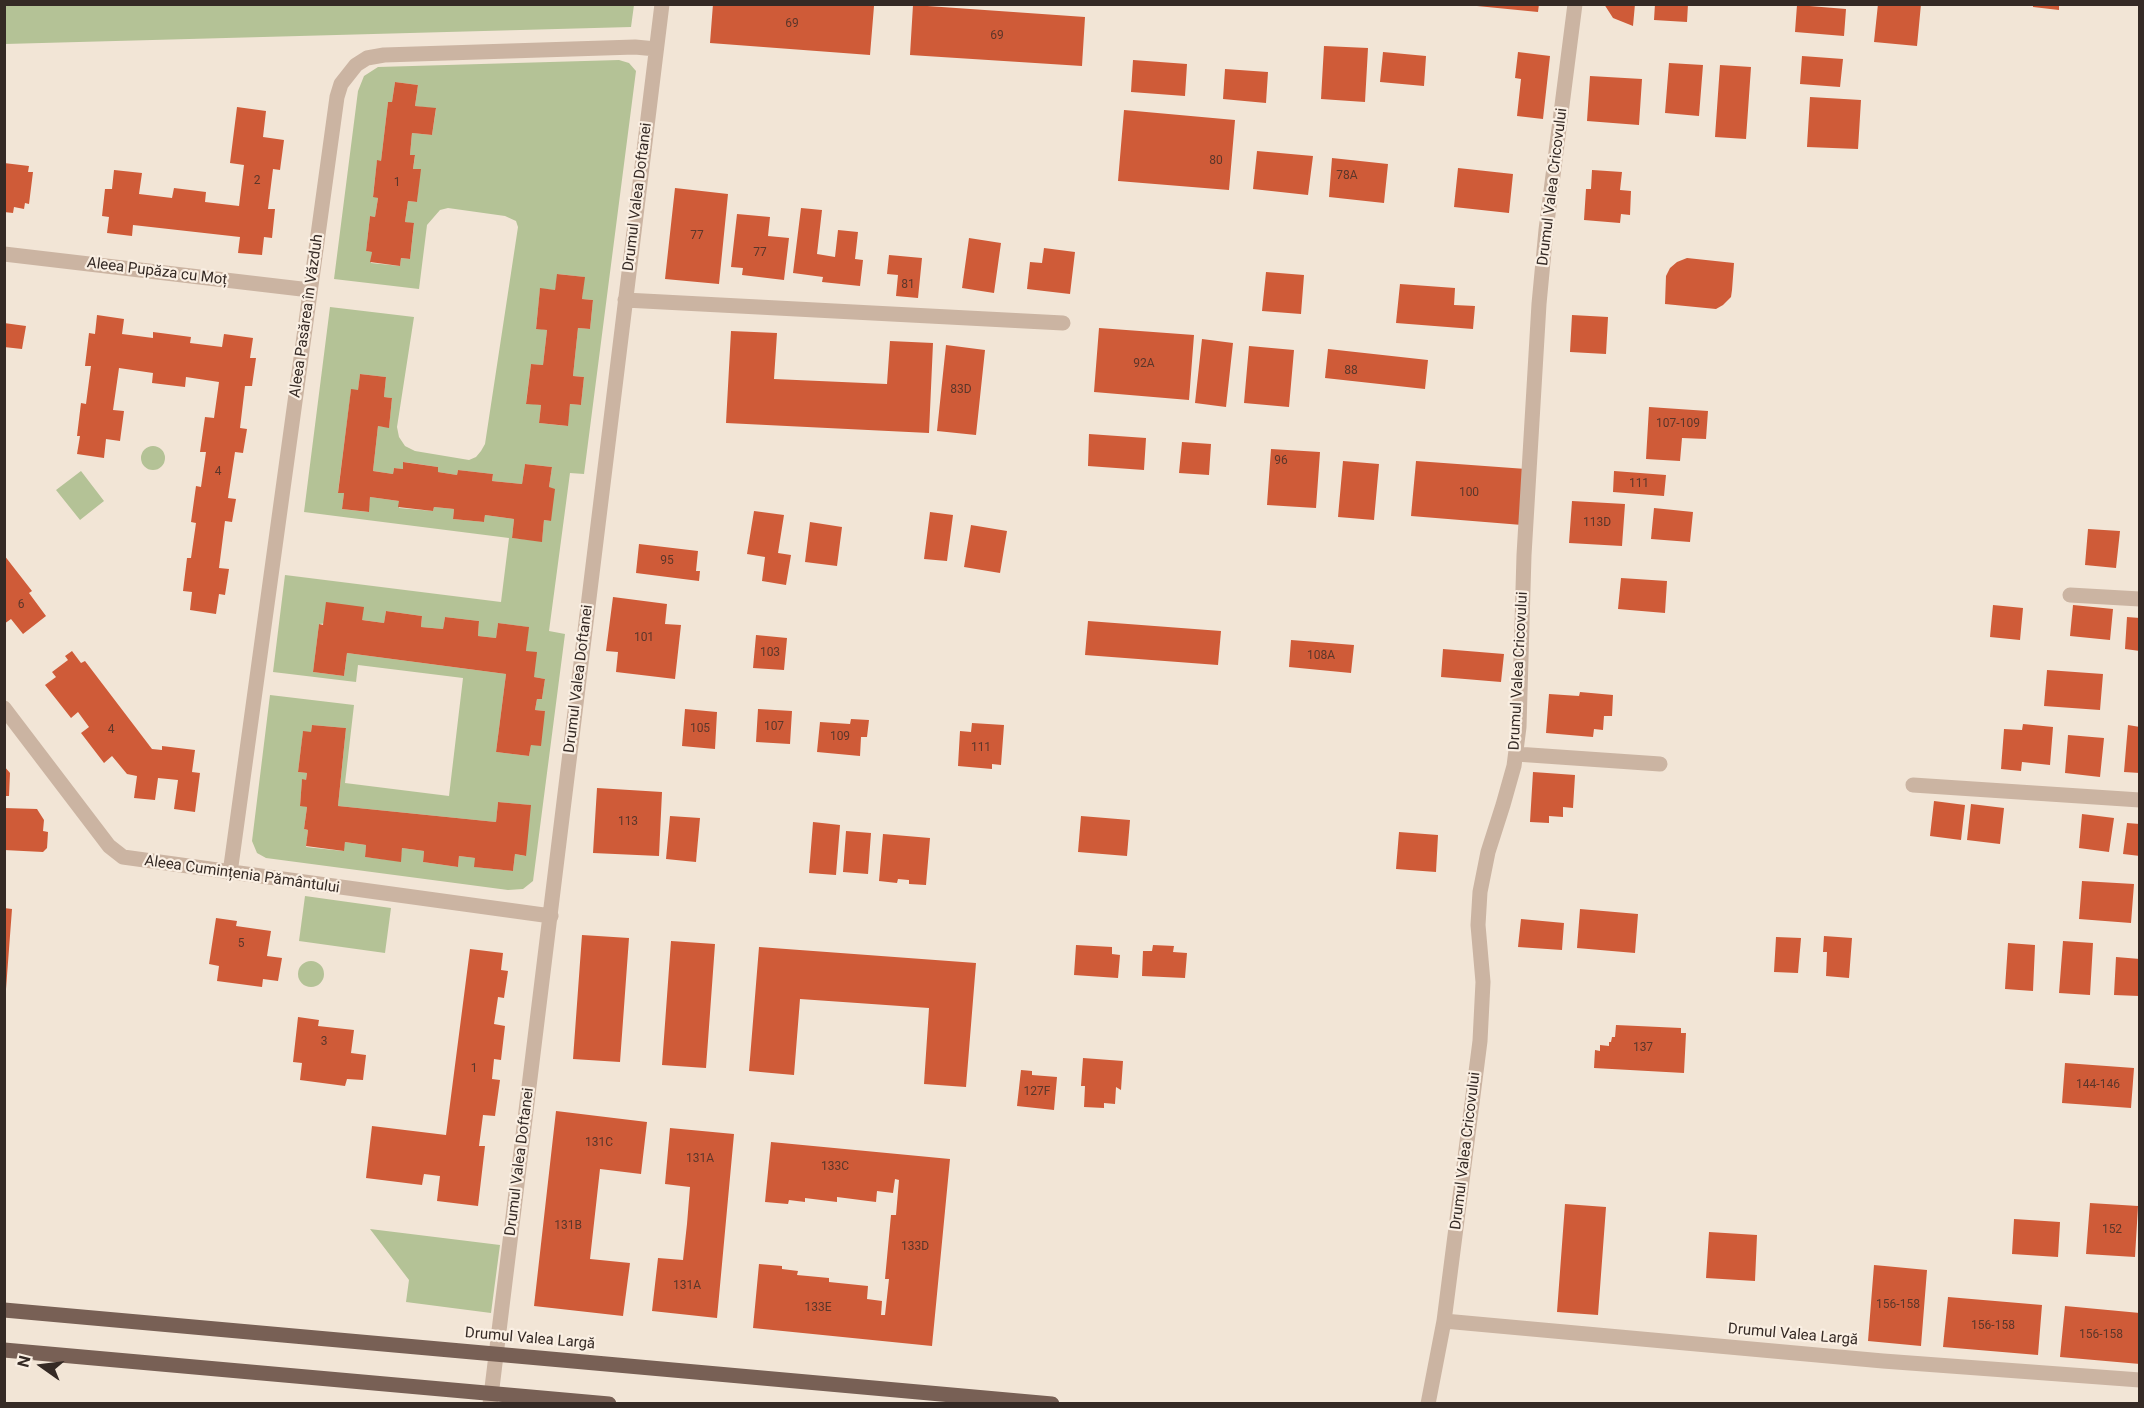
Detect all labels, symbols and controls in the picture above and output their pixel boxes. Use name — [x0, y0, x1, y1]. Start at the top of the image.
house number: 69 — [785, 17, 799, 31]
house number: 69 — [990, 29, 1004, 43]
street label: Drumul Valea Cricovului — [1534, 107, 1572, 267]
street label: Drumul Valea Doftanei — [620, 122, 656, 272]
house number: 80 — [1209, 154, 1223, 168]
house number: 78A — [1336, 169, 1358, 183]
house number: 2 — [254, 174, 260, 188]
house number: 1 — [394, 176, 400, 190]
house number: 77 — [690, 229, 704, 243]
street label: Aleea Pasărea în Văzduh — [287, 233, 327, 399]
house number: 77 — [753, 246, 767, 260]
street label: Aleea Pupăza cu Moț — [86, 254, 228, 290]
house number: 81 — [901, 278, 915, 292]
house number: 92A — [1133, 357, 1155, 371]
house number: 88 — [1344, 364, 1358, 378]
house number: 83D — [950, 383, 972, 397]
house number: 107-109 — [1656, 417, 1700, 431]
house number: 96 — [1274, 454, 1288, 468]
house number: 4 — [215, 465, 221, 479]
house number: 111 — [1629, 477, 1649, 491]
house number: 100 — [1459, 486, 1479, 500]
house number: 113D — [1583, 516, 1611, 530]
house number: 95 — [660, 554, 674, 568]
street label: Drumul Valea Cricovului — [1506, 591, 1532, 751]
house number: 6 — [18, 598, 24, 612]
street label: Drumul Valea Doftanei — [561, 604, 597, 754]
house number: 101 — [634, 631, 654, 645]
house number: 103 — [760, 646, 780, 660]
house number: 108A — [1307, 649, 1335, 663]
house number: 107 — [764, 720, 784, 734]
house number: 105 — [690, 722, 710, 736]
house number: 4 — [108, 723, 114, 737]
house number: 109 — [830, 730, 850, 744]
house number: 111 — [971, 741, 991, 755]
house number: 113 — [618, 815, 638, 829]
street label: Aleea Cumințenia Pământului — [143, 852, 341, 898]
house number: 5 — [238, 937, 244, 951]
house number: 3 — [321, 1035, 327, 1049]
house number: 137 — [1633, 1041, 1653, 1055]
house number: 1 — [471, 1062, 477, 1076]
street label: Drumul Valea Cricovului — [1447, 1071, 1485, 1231]
house number: 144-146 — [2076, 1078, 2120, 1092]
house number: 127F — [1024, 1085, 1050, 1099]
street label: Drumul Valea Doftanei — [502, 1087, 538, 1237]
house number: 131C — [585, 1136, 613, 1150]
house number: 131A — [686, 1152, 714, 1166]
house number: 133C — [821, 1160, 849, 1174]
house number: 131B — [554, 1219, 582, 1233]
house number: 152 — [2102, 1223, 2122, 1237]
house number: 133D — [901, 1240, 929, 1254]
house number: 131A — [673, 1279, 701, 1293]
house number: 156-158 — [1876, 1298, 1920, 1312]
house number: 133E — [804, 1301, 832, 1315]
house number: 156-158 — [1971, 1319, 2015, 1333]
street label: Drumul Valea Largă — [1727, 1320, 1859, 1350]
street label: Drumul Valea Largă — [464, 1324, 596, 1354]
house number: 156-158 — [2079, 1328, 2123, 1342]
north arrow — [12, 1336, 72, 1396]
text: N — [13, 1354, 35, 1369]

